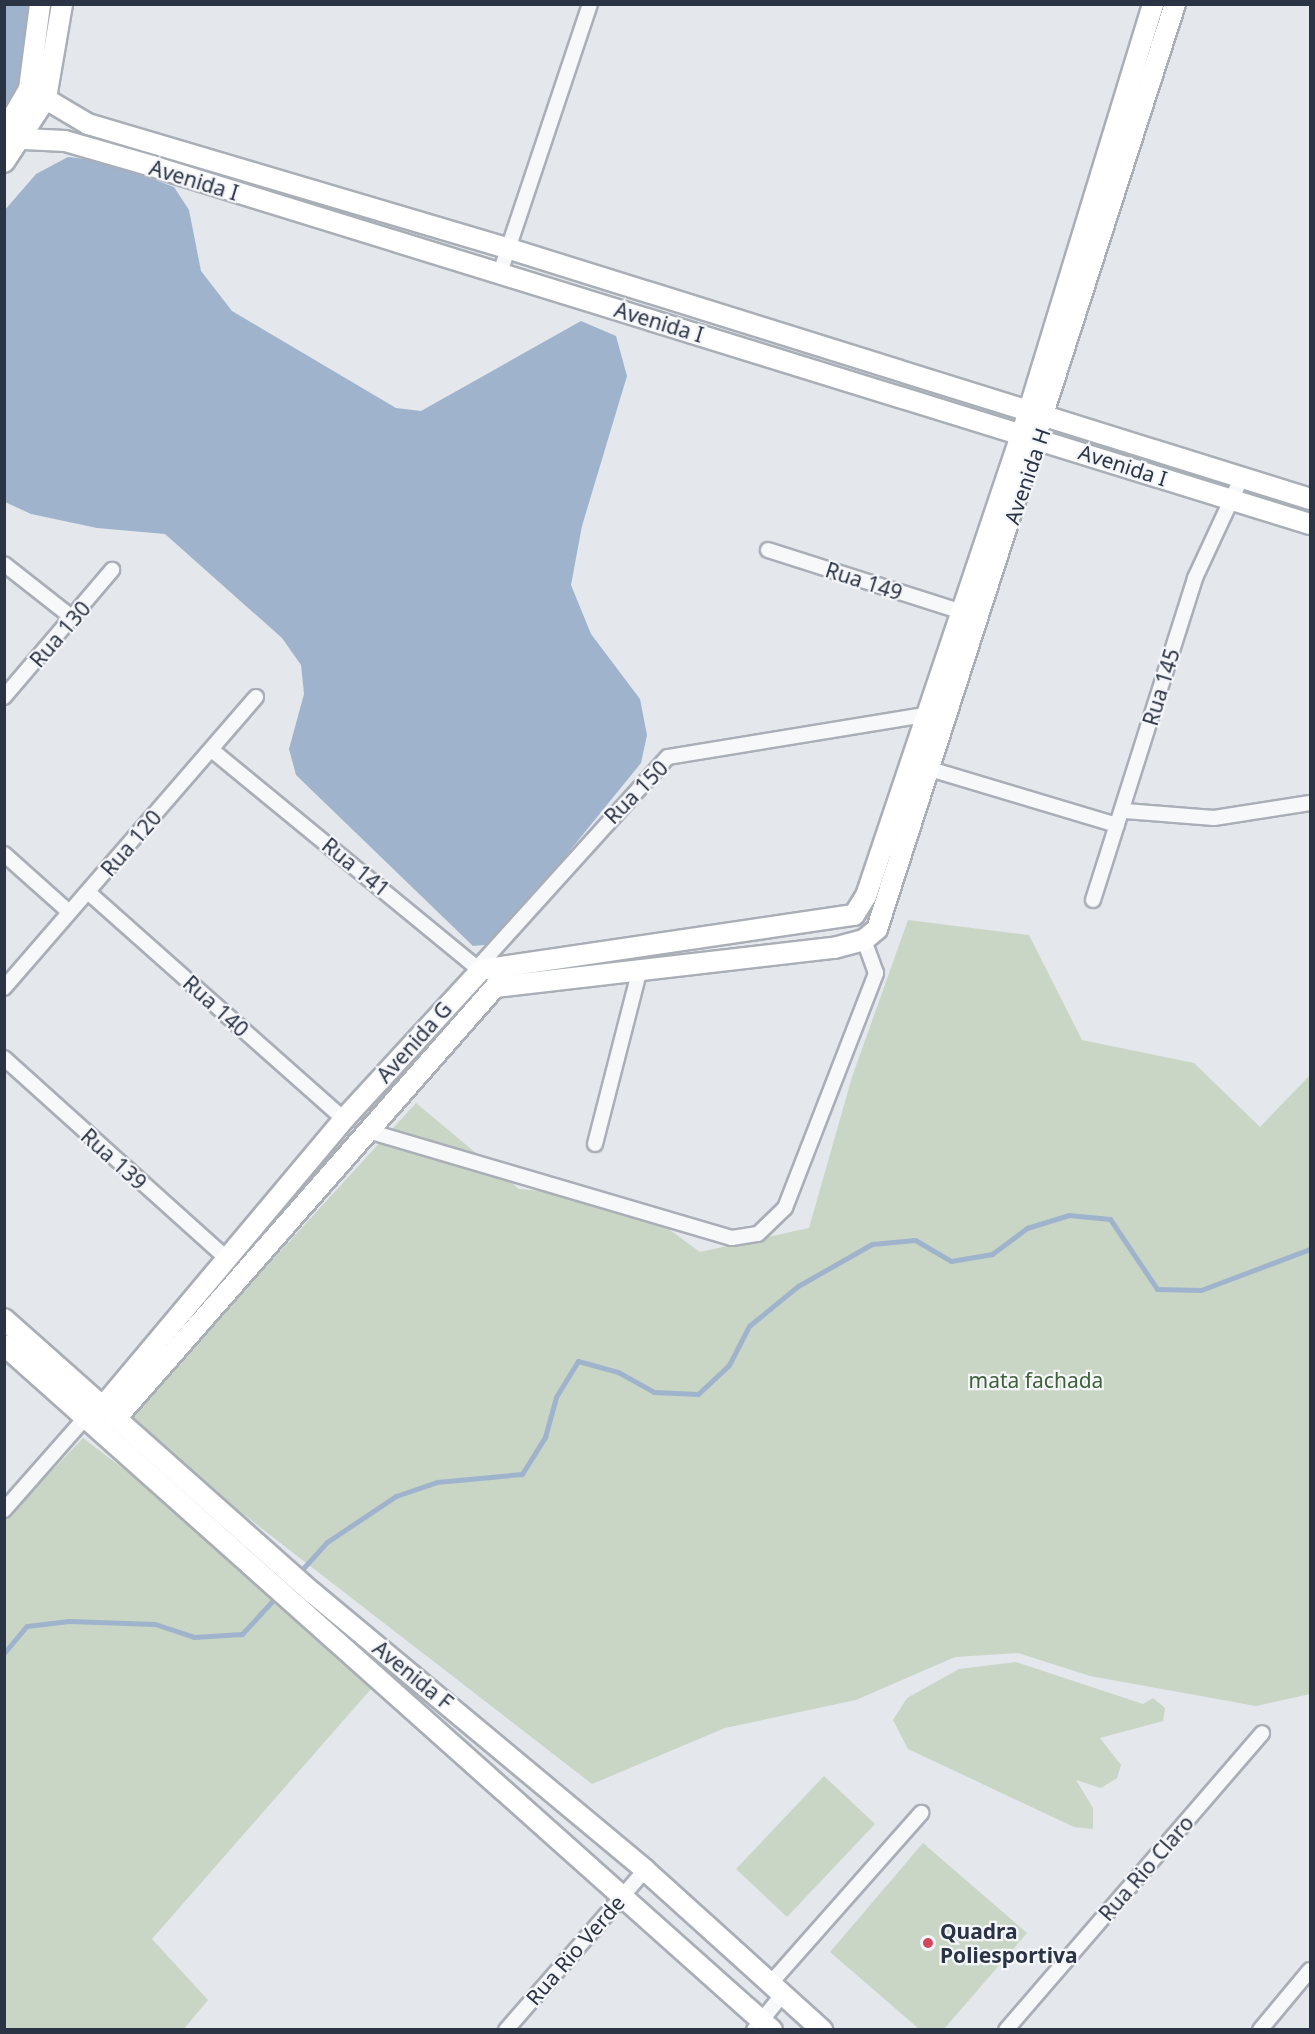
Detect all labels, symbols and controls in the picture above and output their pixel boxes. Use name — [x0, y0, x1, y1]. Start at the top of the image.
street label: Avenida I — [147, 155, 241, 205]
street label: Avenida I — [612, 297, 706, 347]
street label: Avenida H — [999, 425, 1055, 527]
street label: Avenida I — [1076, 439, 1170, 491]
street label: Rua 149 — [822, 557, 906, 605]
street label: Rua 130 — [24, 596, 96, 672]
street label: Rua 145 — [1137, 645, 1185, 729]
street label: Rua 150 — [599, 755, 673, 829]
street label: Rua 120 — [95, 805, 167, 881]
street label: Rua 141 — [317, 832, 395, 902]
street label: Rua 140 — [178, 970, 254, 1042]
street label: Avenida G — [371, 996, 457, 1088]
street label: Rua 139 — [76, 1123, 152, 1195]
park label: mata fachada — [969, 1367, 1103, 1393]
street label: Avenida F — [368, 1635, 458, 1715]
street label: Rua Rio Claro — [1093, 1810, 1199, 1926]
street label: Rua Rio Verde — [521, 1890, 629, 2010]
place label: Quadra Poliesportiva — [940, 1918, 1078, 1968]
marker: Quadra Poliesportiva — [921, 1936, 935, 1950]

